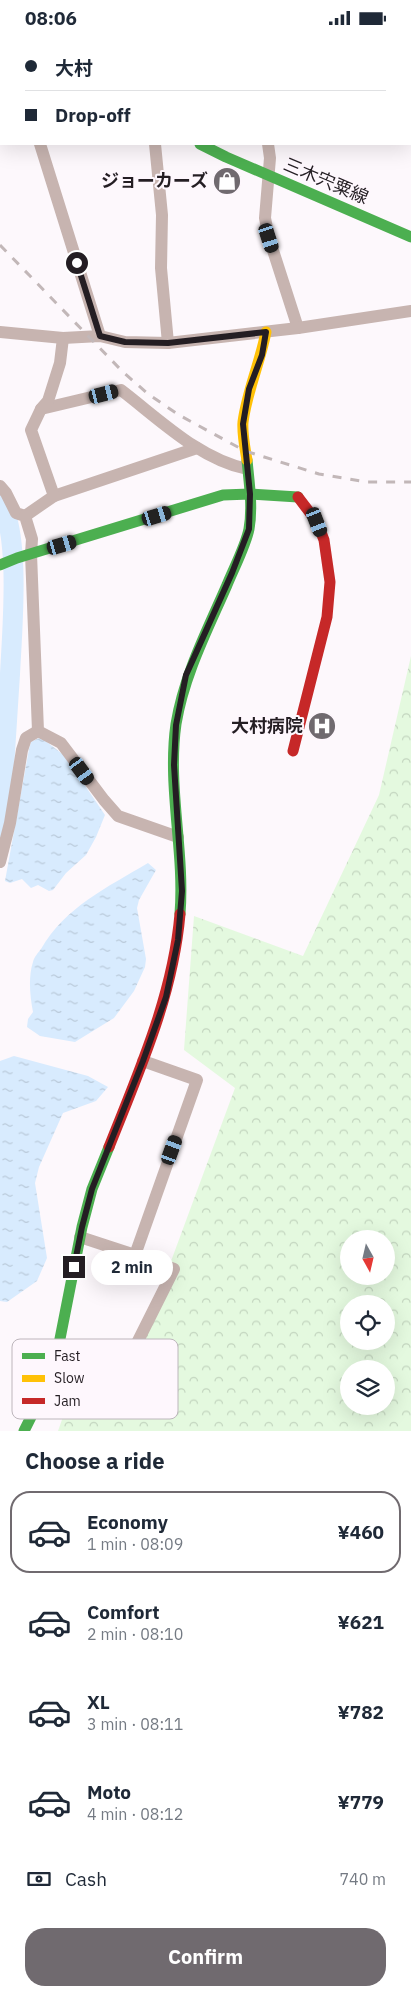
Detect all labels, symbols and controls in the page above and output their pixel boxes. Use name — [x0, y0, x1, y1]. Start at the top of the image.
text: 08:06 — [25, 6, 77, 30]
text: 大村 — [55, 56, 93, 80]
text: Drop-off — [55, 103, 131, 127]
street label: 三木宍粟線 — [280, 152, 372, 209]
shop icon: ジョーカーズ — [212, 166, 242, 196]
place label: ジョーカーズ — [101, 169, 208, 192]
car — [257, 221, 280, 255]
route start — [66, 252, 88, 274]
car — [87, 383, 120, 405]
car — [140, 504, 173, 528]
car — [304, 505, 329, 539]
car — [45, 534, 78, 556]
hospital icon: 大村病院 — [307, 711, 337, 741]
place label: 大村病院 — [231, 714, 303, 737]
car — [67, 754, 96, 788]
car — [159, 1133, 184, 1167]
north arrow — [340, 1230, 395, 1285]
map controls — [340, 1230, 395, 1415]
callout: 2 min — [92, 1249, 174, 1285]
route end — [63, 1256, 85, 1278]
text: 2 min — [111, 1257, 153, 1277]
button: locate — [340, 1295, 395, 1350]
legend — [12, 1339, 178, 1419]
text: Fast — [54, 1347, 80, 1365]
button: layers — [340, 1360, 395, 1415]
text: Slow — [54, 1369, 85, 1387]
text: Jam — [54, 1392, 81, 1410]
text: Choose a ride — [25, 1446, 165, 1475]
icon: car — [27, 1510, 72, 1555]
text: Economy — [87, 1510, 168, 1534]
text: ¥460 — [337, 1520, 384, 1544]
text: 1 min · 08:09 — [87, 1534, 183, 1554]
icon: car — [27, 1600, 72, 1645]
text: Comfort — [87, 1600, 160, 1624]
text: ¥621 — [337, 1610, 384, 1634]
text: 2 min · 08:10 — [87, 1624, 183, 1644]
icon: car — [27, 1690, 72, 1735]
text: XL — [87, 1690, 110, 1714]
text: ¥782 — [337, 1700, 384, 1724]
text: 3 min · 08:11 — [87, 1714, 183, 1734]
icon: car — [27, 1780, 72, 1825]
text: Moto — [87, 1780, 131, 1804]
text: ¥779 — [337, 1790, 384, 1814]
text: 4 min · 08:12 — [87, 1804, 183, 1824]
icon: cash — [25, 1865, 53, 1893]
text: Cash — [65, 1867, 107, 1891]
text: 740 m — [339, 1869, 386, 1889]
button: Confirm — [25, 1928, 386, 1986]

